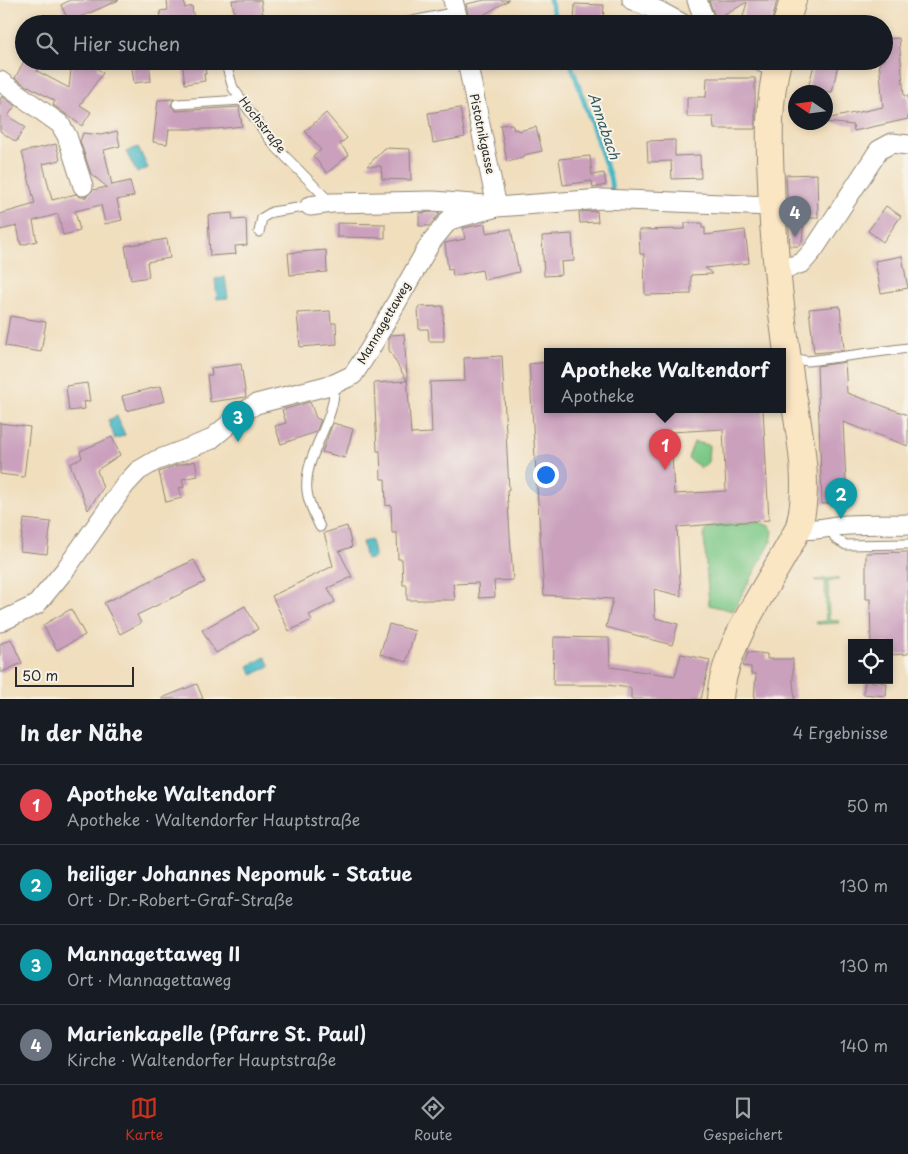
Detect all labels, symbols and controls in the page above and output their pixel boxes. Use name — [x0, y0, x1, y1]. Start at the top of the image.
search box — [15, 15, 893, 70]
icon: search — [33, 29, 61, 57]
text: Hier suchen — [73, 29, 180, 57]
north arrow — [788, 85, 833, 130]
water label: Annabach — [583, 90, 626, 163]
street label: Hochstraße — [235, 92, 291, 156]
street label: Pistotnikgasse — [466, 92, 500, 176]
pin: 4 — [779, 196, 811, 237]
street label: Mannagettaweg — [352, 278, 414, 367]
popup — [544, 348, 786, 413]
text: Apotheke Waltendorf — [561, 355, 769, 383]
text: Apotheke — [561, 383, 634, 407]
pin: 3 — [222, 401, 254, 442]
pin: 1 — [649, 429, 681, 470]
your location — [533, 462, 559, 488]
pin: 2 — [825, 478, 857, 519]
map controls — [848, 639, 893, 684]
button: locate — [848, 639, 893, 684]
scale bar — [15, 664, 134, 687]
text: 50 m — [22, 665, 58, 686]
text: In der Nähe — [20, 716, 142, 748]
text: 4 Ergebnisse — [793, 720, 888, 744]
text: Apotheke Waltendorf — [67, 779, 275, 807]
text: 1 — [32, 793, 40, 817]
text: 50 m — [847, 793, 888, 817]
text: Apotheke · Waltendorfer Hauptstraße — [67, 807, 360, 831]
text: heiliger Johannes Nepomuk - Statue — [67, 859, 412, 887]
text: 2 — [30, 873, 42, 897]
text: 130 m — [840, 873, 888, 897]
text: Ort · Dr.-Robert-Graf-Straße — [67, 887, 293, 911]
text: Mannagettaweg II — [67, 939, 240, 967]
text: 3 — [31, 953, 41, 977]
text: 130 m — [840, 953, 888, 977]
text: Ort · Mannagettaweg — [67, 967, 232, 991]
text: Marienkapelle (Pfarre St. Paul) — [67, 1019, 366, 1047]
text: 4 — [31, 1033, 41, 1057]
text: 140 m — [840, 1033, 888, 1057]
text: Kirche · Waltendorfer Hauptstraße — [67, 1047, 336, 1071]
tab: Karte — [125, 1094, 163, 1145]
tab: Route — [414, 1094, 452, 1145]
tab: Gespeichert — [703, 1094, 783, 1145]

